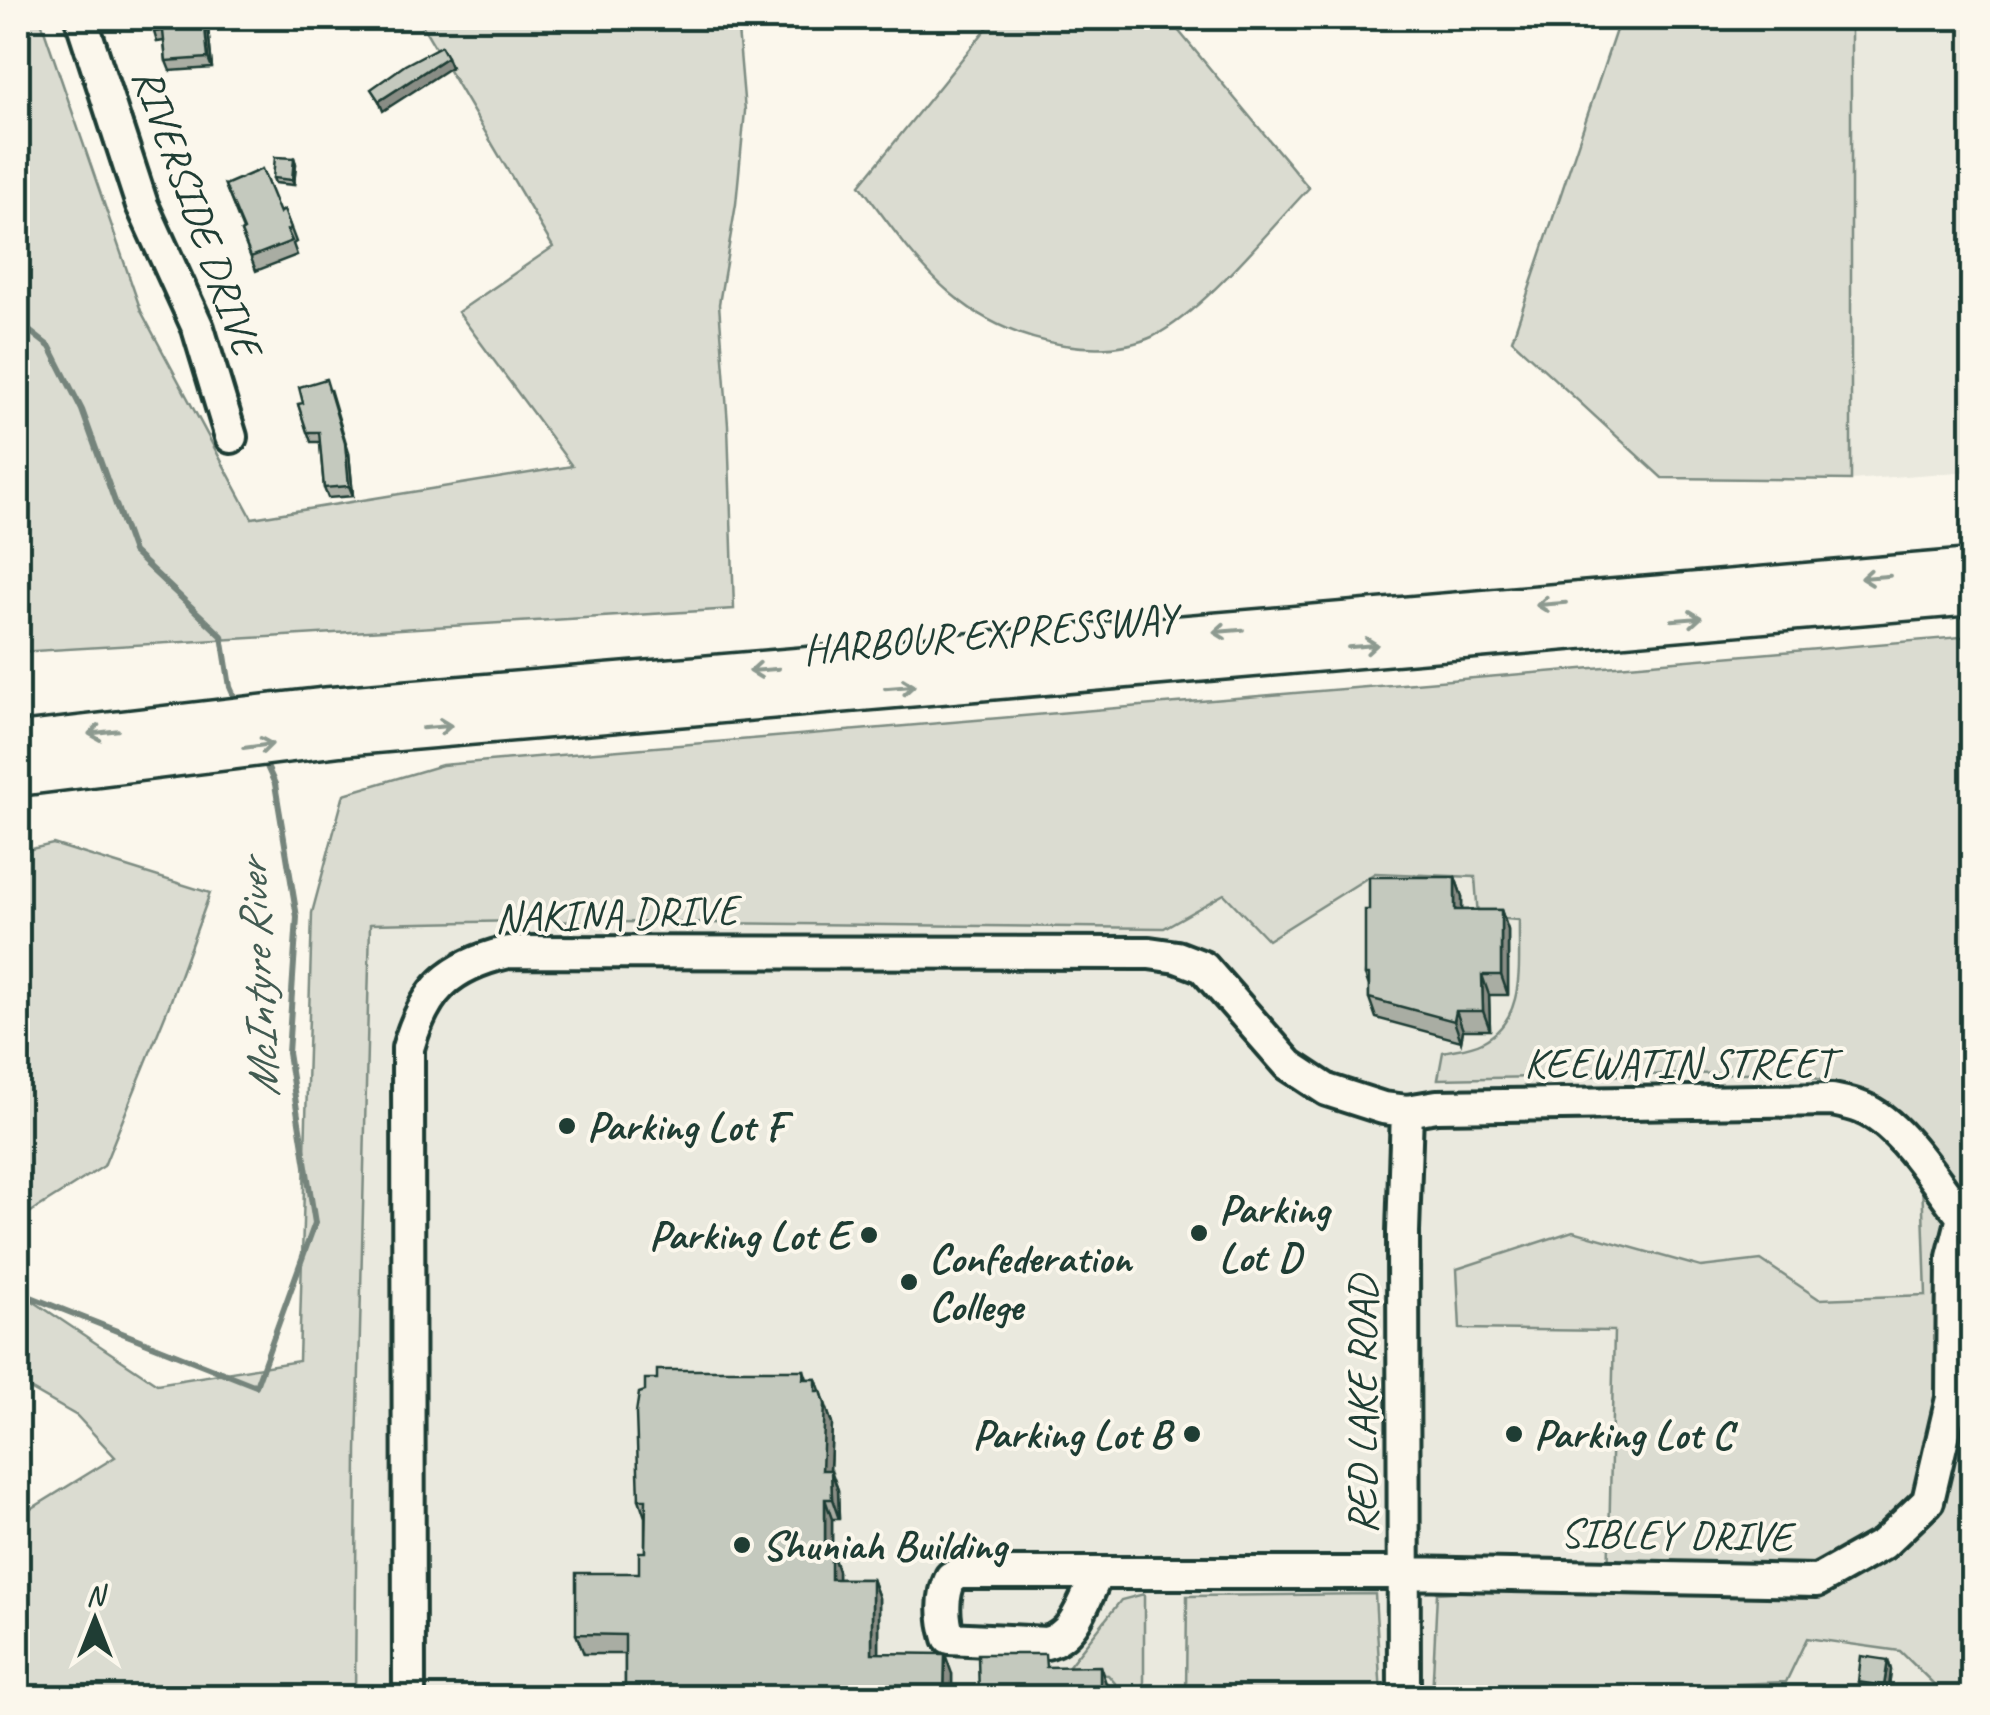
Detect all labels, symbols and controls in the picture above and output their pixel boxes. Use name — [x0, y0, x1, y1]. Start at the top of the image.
street label: RIVERSIDE DRIVE — [120, 61, 275, 368]
one-way arrow — [1860, 567, 1892, 586]
street label: HARBOUR EXPRESSWAY — [801, 591, 1185, 677]
one-way arrow — [1536, 595, 1568, 614]
one-way arrow — [1671, 609, 1703, 628]
one-way arrow — [1212, 622, 1244, 641]
one-way arrow — [1347, 637, 1379, 656]
one-way arrow — [749, 661, 781, 680]
one-way arrow — [884, 677, 916, 696]
one-way arrow — [420, 718, 452, 737]
one-way arrow — [87, 723, 120, 742]
one-way arrow — [241, 737, 274, 755]
water label: McIntyre River — [223, 851, 293, 1099]
street label: NAKINA DRIVE — [494, 883, 743, 945]
street label: KEEWATIN STREET — [1524, 1037, 1844, 1090]
place label: Parking Lot F — [587, 1100, 794, 1153]
marker: Parking Lot F — [556, 1115, 578, 1137]
place label: Parking Lot D — [1219, 1183, 1332, 1284]
place label: Parking Lot E — [649, 1209, 855, 1262]
marker: Parking Lot D — [1188, 1222, 1210, 1244]
marker: Parking Lot E — [858, 1224, 880, 1246]
place label: Confederation College — [929, 1232, 1134, 1333]
marker: Confederation College — [898, 1271, 920, 1293]
street label: RED LAKE ROAD — [1336, 1273, 1389, 1534]
place label: Parking Lot B — [972, 1408, 1175, 1461]
place label: Parking Lot C — [1534, 1408, 1739, 1461]
marker: Parking Lot B — [1181, 1423, 1203, 1445]
marker: Parking Lot C — [1503, 1423, 1525, 1445]
street label: SIBLEY DRIVE — [1560, 1506, 1797, 1564]
place label: Shuniah Building — [762, 1519, 1009, 1572]
marker: Shuniah Building — [731, 1534, 753, 1556]
north arrow — [45, 1570, 145, 1670]
text: N — [86, 1578, 108, 1613]

